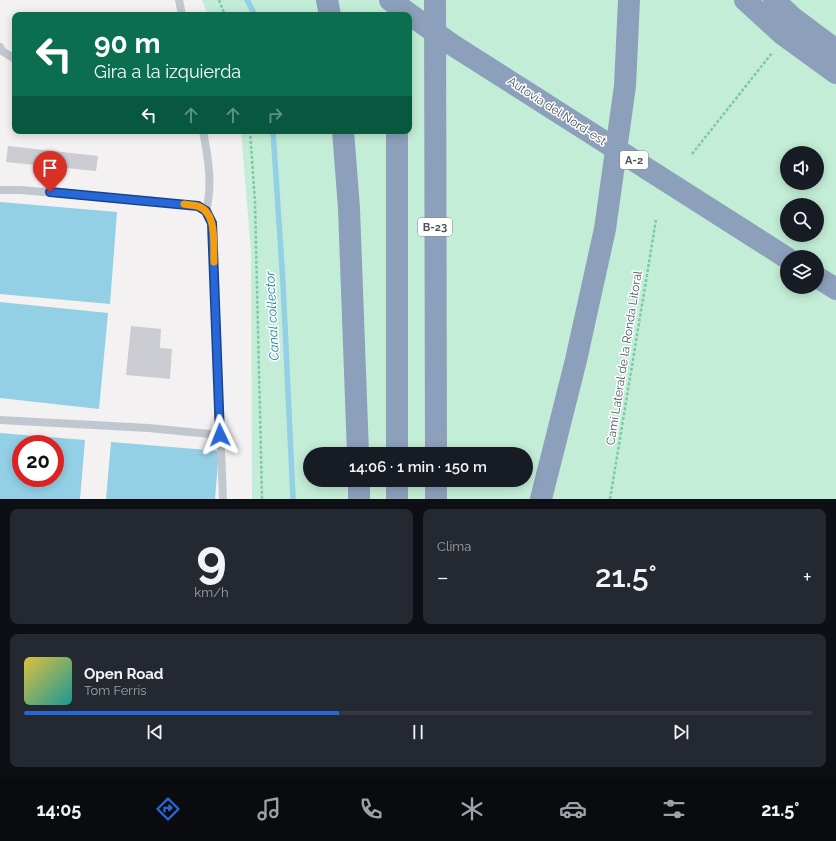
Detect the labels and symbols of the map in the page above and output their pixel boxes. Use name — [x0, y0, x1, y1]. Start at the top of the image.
street label: Autovia del Nord-est — [505, 74, 609, 148]
pin — [33, 151, 67, 192]
road number: A-2 — [620, 151, 648, 169]
road number: B-23 — [418, 218, 452, 236]
street label: Camí Lateral de la Ronda Litoral — [603, 269, 645, 446]
water label: Canal col·lector — [262, 270, 282, 361]
position arrow — [199, 414, 241, 456]
speed limit sign: 20 — [12, 435, 64, 487]

